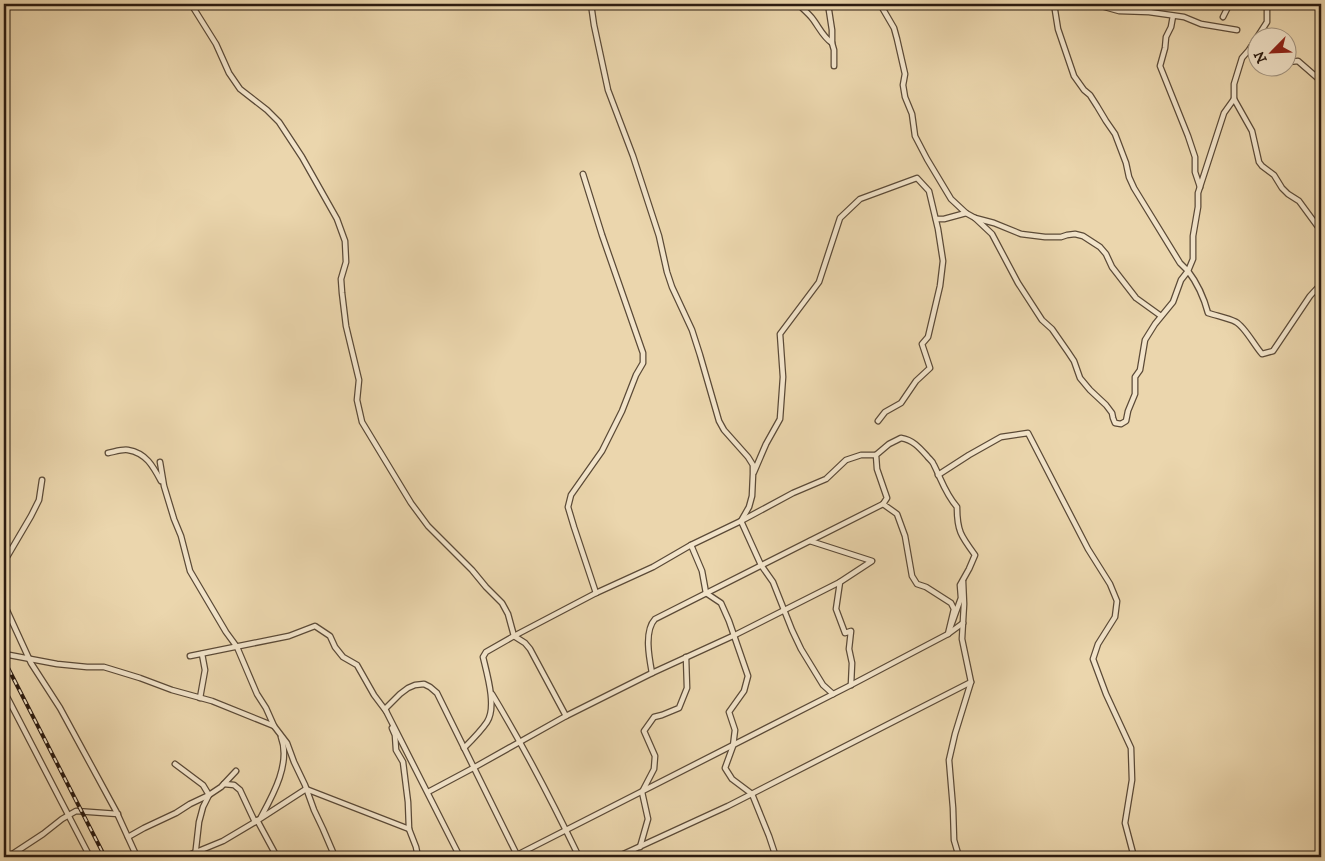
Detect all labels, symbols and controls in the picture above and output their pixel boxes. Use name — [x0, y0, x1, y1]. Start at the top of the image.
north arrow — [1248, 28, 1298, 78]
text: N — [1250, 48, 1272, 66]

